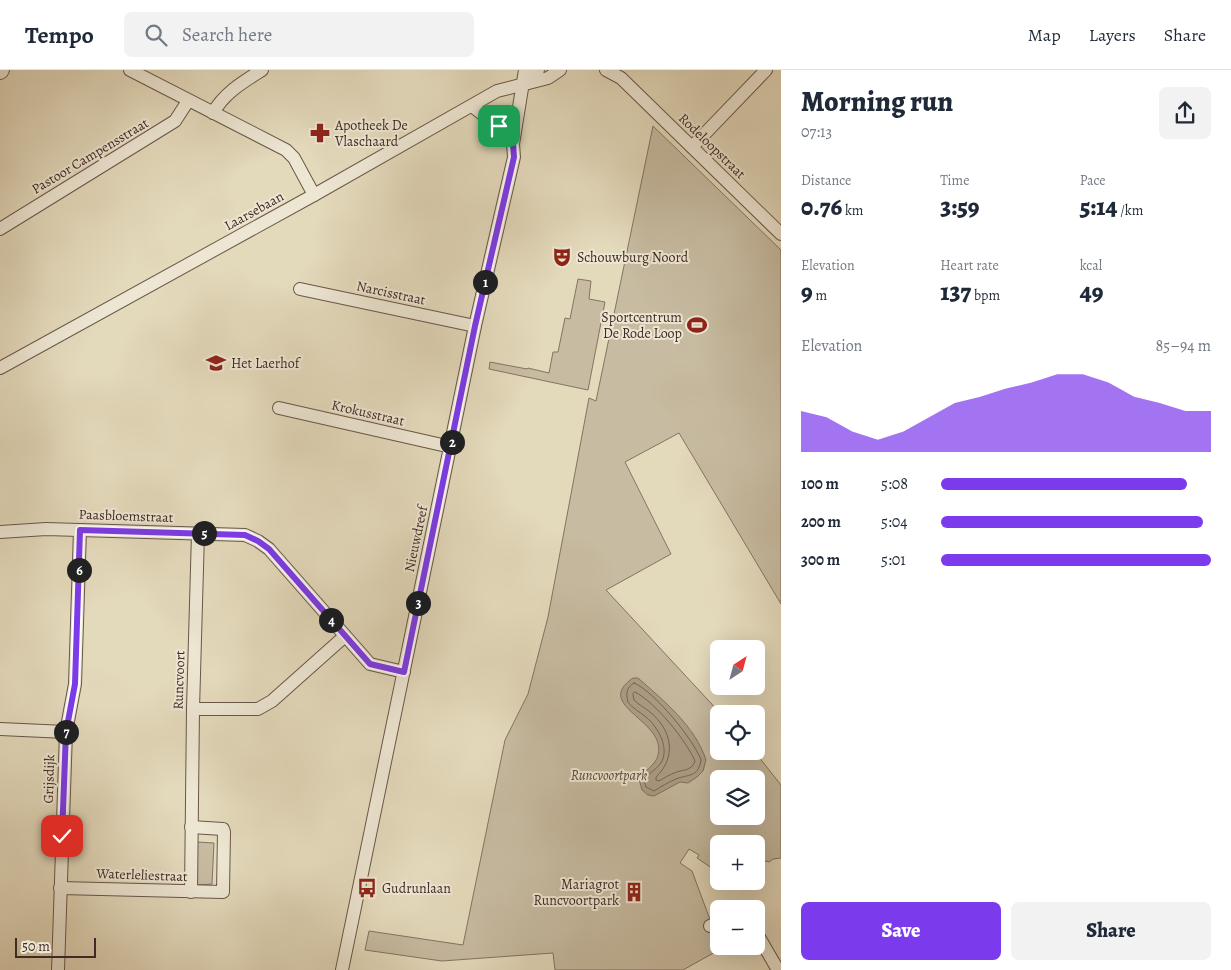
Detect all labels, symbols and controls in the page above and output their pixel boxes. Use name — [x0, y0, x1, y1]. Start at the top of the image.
search box — [124, 12, 474, 57]
text: Tempo — [25, 19, 94, 51]
icon: search — [142, 21, 170, 49]
text: Search here — [182, 22, 272, 48]
text: Map — [1028, 23, 1061, 47]
text: Layers — [1089, 23, 1136, 47]
text: Share — [1164, 23, 1206, 47]
text: Morning run — [801, 83, 953, 121]
button: share — [1159, 87, 1211, 139]
pin — [478, 105, 520, 147]
street label: Rodeloopstraat — [674, 109, 750, 183]
icon: arrive — [485, 112, 513, 140]
street label: Pastoor Campensstraat — [28, 113, 152, 198]
place label: Apotheek De Vlaschaard — [334, 116, 408, 151]
text: 07:13 — [801, 121, 832, 143]
pharmacy icon: Apotheek De Vlaschaard — [309, 122, 331, 144]
text: Distance — [801, 171, 851, 190]
text: Time — [940, 171, 969, 190]
text: Pace — [1080, 171, 1106, 190]
street label: Laarsebaan — [221, 187, 287, 235]
text: 0.76 — [801, 190, 842, 224]
text: 3:59 — [940, 190, 980, 224]
text: 5:14 — [1080, 190, 1117, 224]
text: km — [842, 201, 864, 220]
text: /km — [1117, 201, 1143, 220]
theatre icon: Schouwburg Noord — [551, 246, 573, 268]
place label: Schouwburg Noord — [577, 248, 689, 267]
text: Elevation — [801, 256, 855, 275]
text: Heart rate — [940, 256, 999, 275]
text: kcal — [1080, 256, 1102, 275]
pin: 1 — [472, 270, 498, 294]
text: 1 — [483, 273, 488, 292]
text: 9 — [801, 275, 813, 309]
text: 137 — [940, 275, 971, 309]
text: 49 — [1080, 275, 1103, 309]
street label: Narcisstraat — [355, 276, 428, 310]
text: m — [813, 286, 827, 305]
text: bpm — [971, 286, 1000, 305]
place label: Sportcentrum De Rode Loop — [601, 308, 682, 343]
sports icon: Sportcentrum De Rode Loop — [686, 314, 708, 336]
text: Elevation — [801, 335, 862, 357]
text: 85–94 m — [1156, 335, 1211, 357]
school or university icon: Het Laerhof — [205, 352, 227, 374]
place label: Het Laerhof — [231, 354, 302, 373]
street label: Krokusstraat — [330, 395, 407, 431]
pin: 2 — [440, 430, 464, 454]
text: 2 — [449, 433, 456, 452]
text: 100 m — [801, 473, 839, 495]
text: 5:08 — [881, 473, 908, 495]
street label: Nieuwdreef — [400, 502, 433, 574]
street label: Paasbloemstraat — [78, 505, 174, 527]
text: 200 m — [801, 511, 841, 533]
text: 5:04 — [881, 511, 907, 533]
pin: 5 — [192, 520, 216, 546]
text: 5 — [202, 524, 207, 543]
text: 300 m — [801, 549, 840, 571]
text: 5:01 — [881, 549, 906, 571]
pin: 6 — [66, 558, 92, 582]
text: 6 — [76, 561, 83, 580]
pin: 3 — [406, 590, 430, 616]
text: 3 — [415, 594, 422, 613]
pin: 4 — [318, 608, 344, 632]
text: 4 — [328, 611, 335, 630]
north arrow — [710, 640, 765, 695]
map controls — [710, 640, 765, 955]
street label: Runcvoort — [168, 650, 190, 710]
button: locate — [710, 705, 765, 760]
pin: 7 — [54, 720, 78, 744]
text: 7 — [64, 723, 69, 742]
street label: Grijsdijk — [39, 754, 59, 804]
park label: Runcvoortpark — [571, 766, 647, 785]
button: layers — [710, 770, 765, 825]
pin — [41, 815, 83, 857]
icon: check — [48, 822, 76, 850]
button: + — [710, 835, 765, 890]
street label: Waterleliestraat — [95, 864, 188, 886]
place label: Mariagrot Runcvoortpark — [534, 875, 619, 910]
bus stop icon: Gudrunlaan — [356, 877, 378, 899]
place label: Gudrunlaan — [382, 879, 451, 898]
building icon: Mariagrot Runcvoortpark — [623, 881, 645, 903]
button: − — [710, 900, 765, 955]
button: Save — [801, 902, 1001, 960]
button: Share — [1011, 902, 1211, 960]
scale bar — [15, 935, 96, 958]
text: 50 m — [22, 937, 50, 956]

